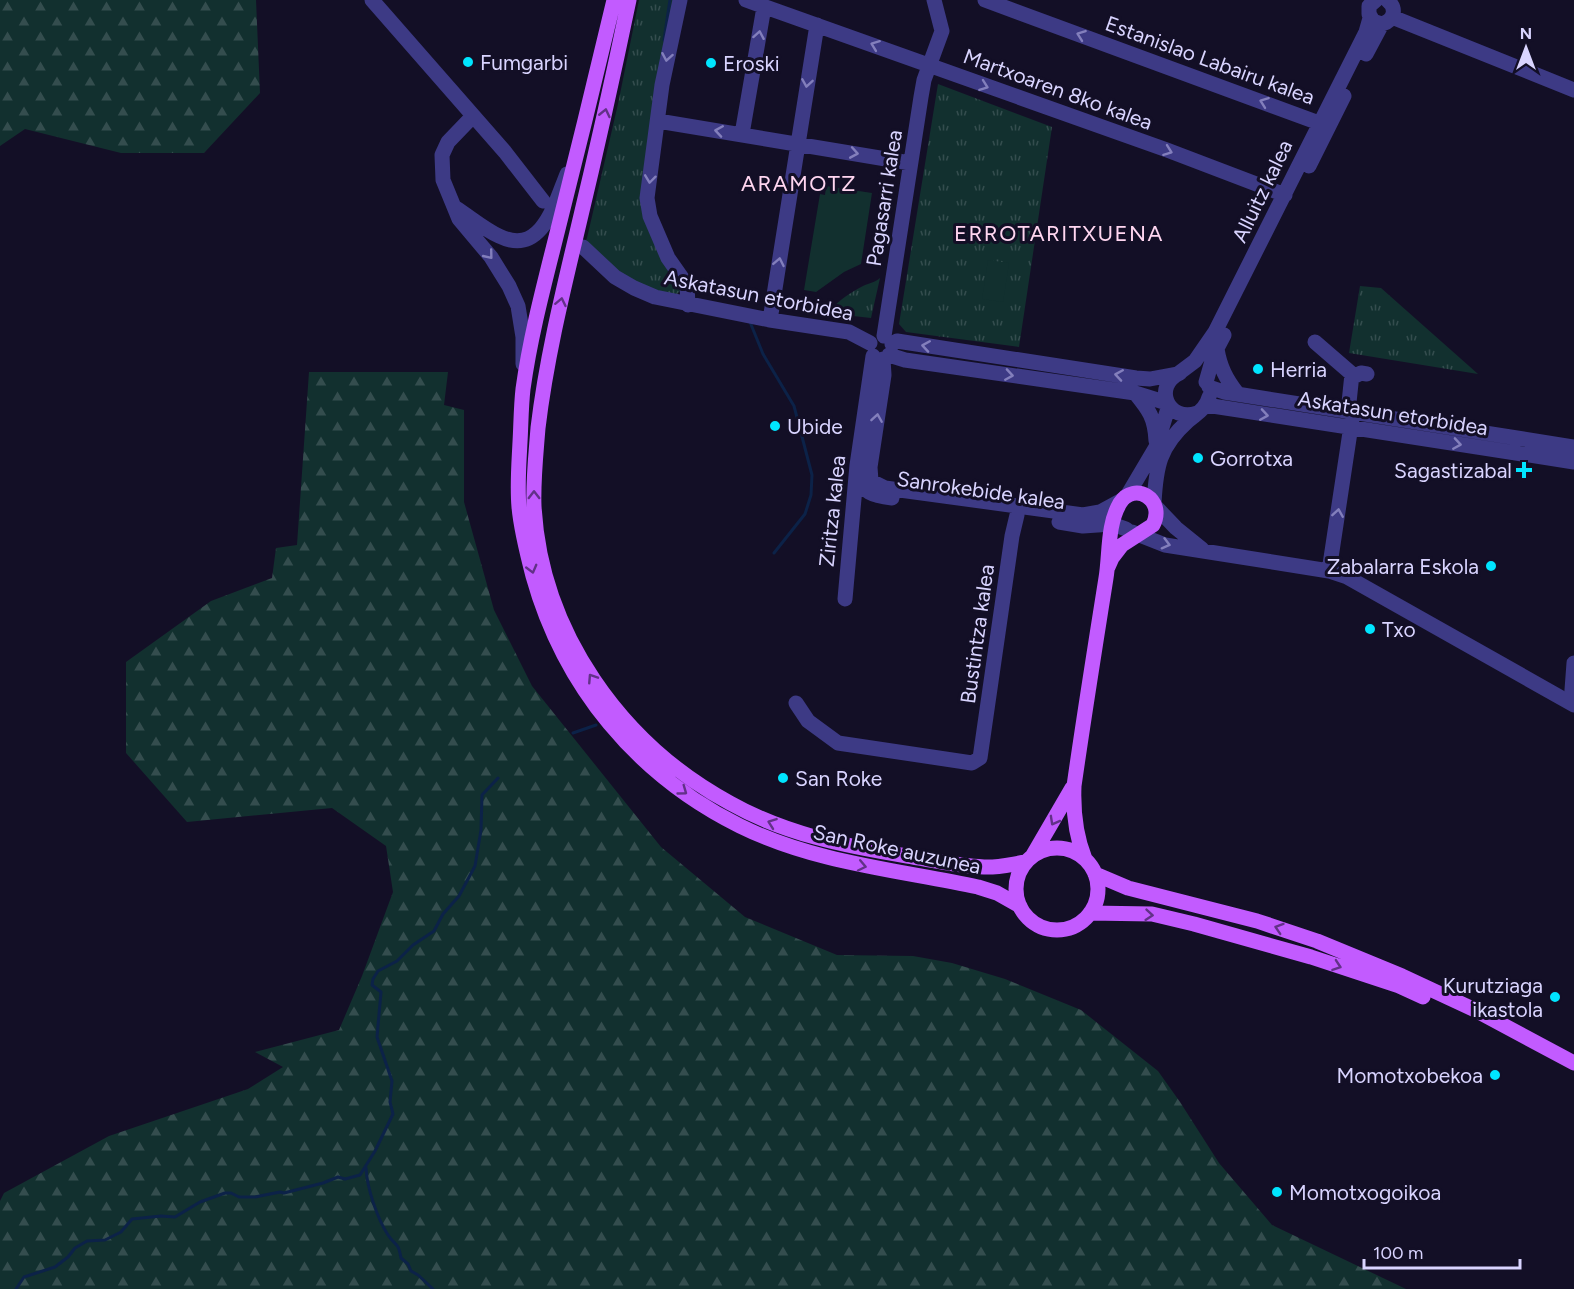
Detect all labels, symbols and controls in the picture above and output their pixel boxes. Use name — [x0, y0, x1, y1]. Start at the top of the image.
street label: Estanislao Labairu kalea — [1102, 10, 1318, 110]
north arrow — [1496, 18, 1556, 78]
text: N — [1520, 24, 1532, 43]
one-way arrow — [753, 30, 765, 40]
one-way arrow — [1076, 30, 1087, 43]
one-way arrow — [870, 40, 880, 53]
street label: Martxoaren 8ko kalea — [960, 43, 1156, 135]
place label: Fumgarbi — [480, 50, 568, 75]
place label: Eroski — [723, 51, 780, 76]
one-way arrow — [661, 52, 674, 62]
marker: Fumgarbi — [461, 55, 475, 69]
marker: Eroski — [704, 56, 718, 70]
one-way arrow — [802, 78, 814, 87]
one-way arrow — [979, 78, 989, 91]
one-way arrow — [1259, 97, 1270, 110]
one-way arrow — [598, 108, 611, 118]
one-way arrow — [715, 125, 724, 137]
street label: Pagasarri kalea — [861, 128, 907, 268]
street label: Alluitz kalea — [1226, 136, 1298, 246]
one-way arrow — [1162, 143, 1173, 156]
one-way arrow — [849, 147, 859, 159]
district label: ARAMOTZ — [741, 170, 857, 197]
one-way arrow — [644, 174, 656, 183]
district label: ERROTARITXUENA — [954, 220, 1164, 247]
one-way arrow — [481, 248, 492, 259]
one-way arrow — [772, 257, 785, 267]
street label: Askatasun etorbidea — [662, 264, 856, 326]
one-way arrow — [553, 298, 566, 308]
one-way arrow — [921, 340, 931, 352]
place label: Herria — [1270, 357, 1327, 382]
marker: Herria — [1251, 362, 1265, 376]
one-way arrow — [1004, 368, 1014, 380]
one-way arrow — [1114, 370, 1123, 382]
street label: Askatasun etorbidea — [1296, 386, 1490, 440]
one-way arrow — [1259, 408, 1269, 420]
one-way arrow — [871, 413, 883, 422]
place label: Ubide — [787, 414, 843, 439]
marker: Ubide — [768, 419, 782, 433]
one-way arrow — [1452, 438, 1461, 450]
place label: Gorrotxa — [1210, 446, 1293, 471]
marker: Gorrotxa — [1191, 451, 1205, 465]
street label: Ziritza kalea — [814, 454, 850, 568]
place label: Sagastizabal — [1394, 458, 1512, 483]
marker: Sagastizabal — [1517, 463, 1531, 477]
street label: Sanrokebide kalea — [895, 466, 1067, 514]
one-way arrow — [528, 491, 540, 500]
one-way arrow — [1332, 508, 1344, 517]
one-way arrow — [1160, 537, 1171, 549]
place label: Zabalarra Eskola — [1327, 554, 1479, 579]
marker: Zabalarra Eskola — [1484, 559, 1498, 573]
street label: Bustintza kalea — [955, 563, 999, 705]
one-way arrow — [524, 564, 537, 574]
place label: Txo — [1382, 617, 1416, 642]
marker: Txo — [1363, 622, 1377, 636]
one-way arrow — [588, 674, 599, 685]
place label: San Roke — [795, 766, 882, 791]
marker: San Roke — [776, 771, 790, 785]
one-way arrow — [676, 784, 687, 795]
one-way arrow — [1050, 815, 1061, 825]
one-way arrow — [767, 818, 778, 831]
street label: San Roke auzunea — [811, 819, 983, 879]
one-way arrow — [856, 859, 866, 872]
one-way arrow — [1144, 908, 1153, 921]
one-way arrow — [1275, 923, 1285, 936]
one-way arrow — [1331, 958, 1342, 971]
place label: Kurutziaga ikastola — [1443, 973, 1543, 1022]
marker: Kurutziaga ikastola — [1548, 990, 1562, 1004]
place label: Momotxobekoa — [1336, 1063, 1483, 1088]
marker: Momotxobekoa — [1488, 1068, 1502, 1082]
place label: Momotxogoikoa — [1289, 1180, 1441, 1205]
marker: Momotxogoikoa — [1270, 1185, 1284, 1199]
scale bar — [1364, 1232, 1520, 1270]
text: 100 m — [1373, 1242, 1423, 1264]

